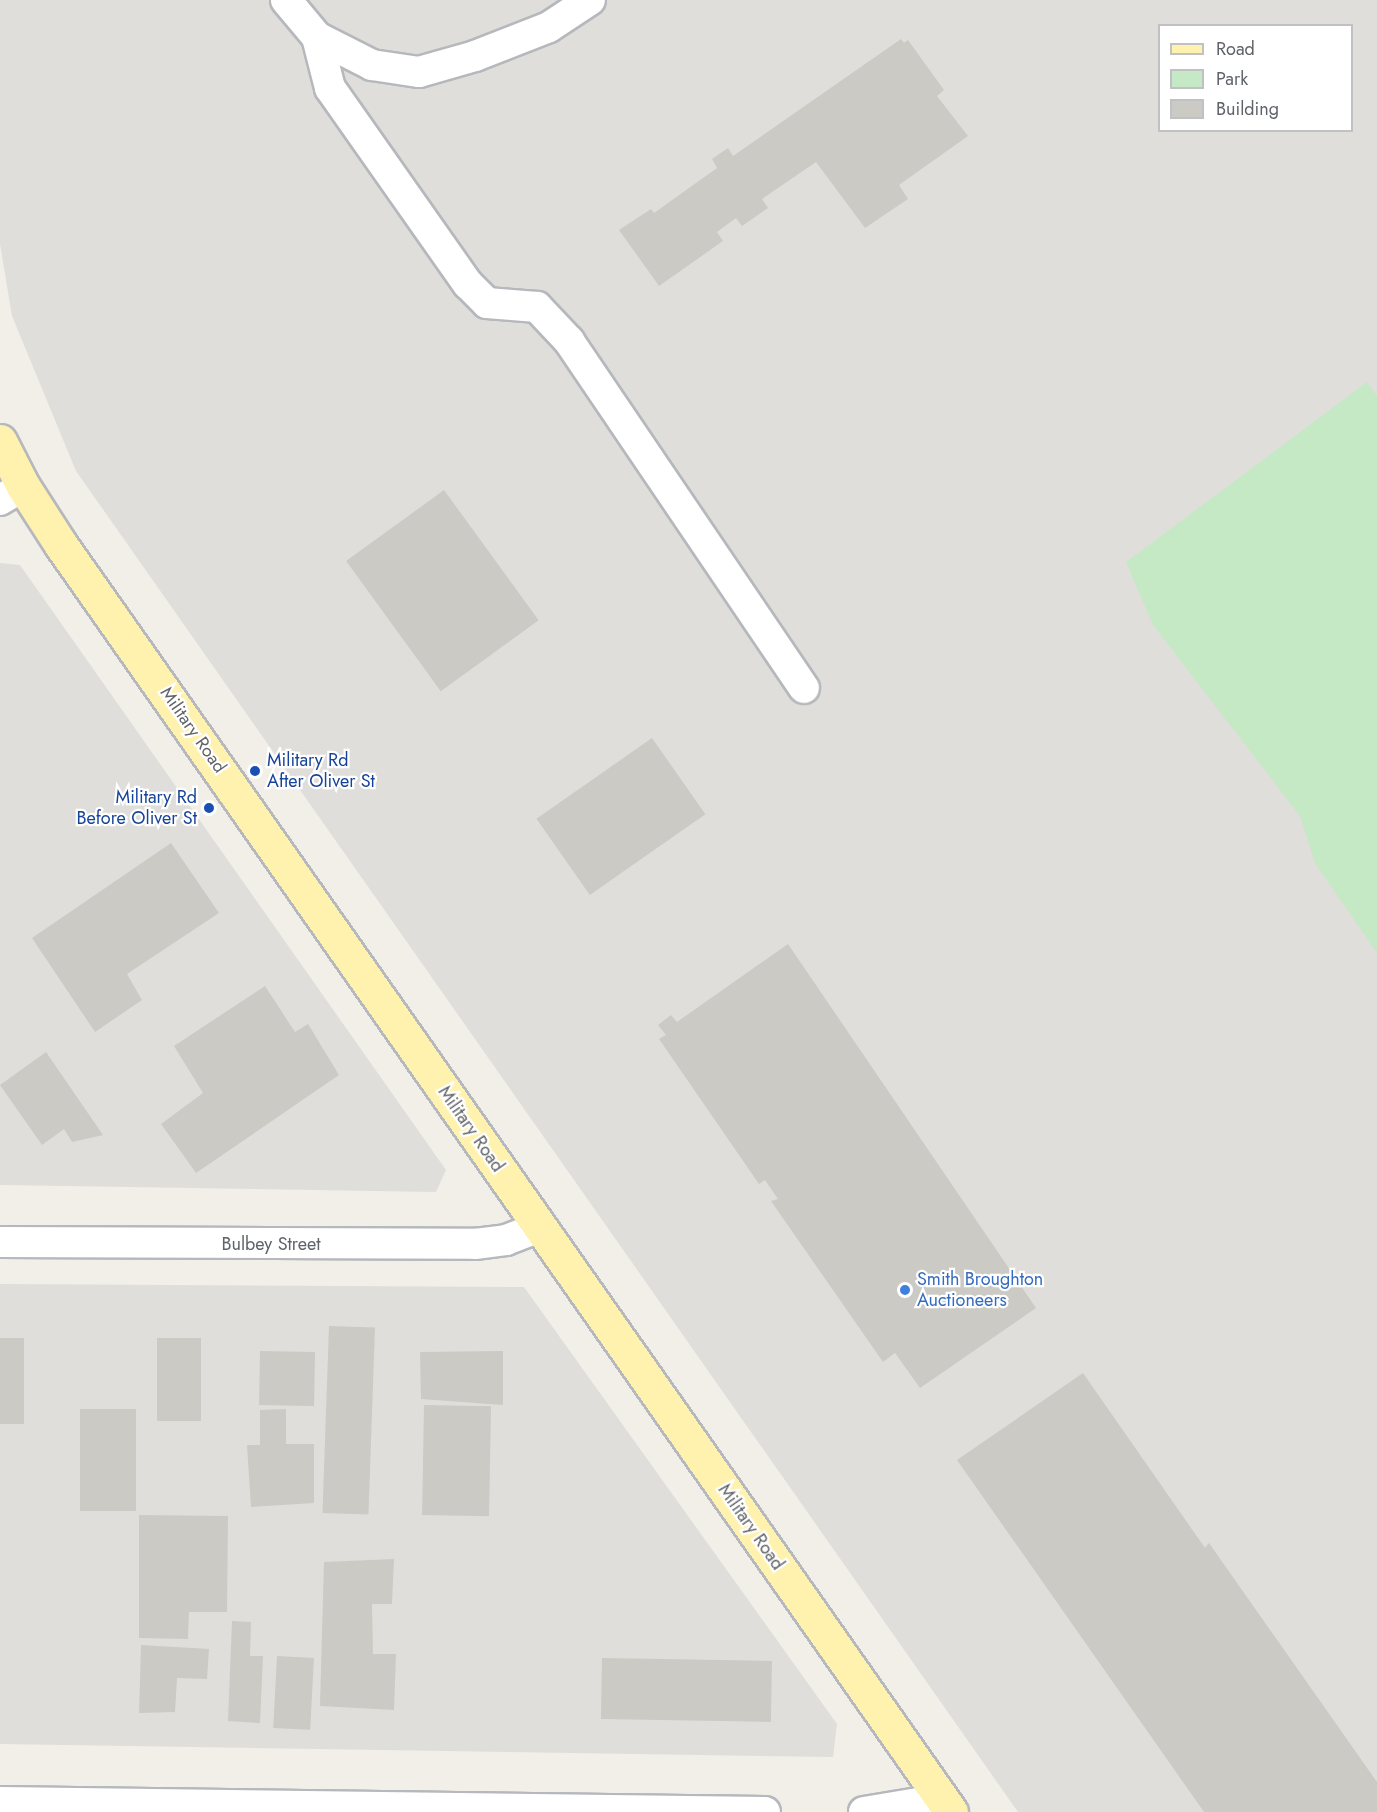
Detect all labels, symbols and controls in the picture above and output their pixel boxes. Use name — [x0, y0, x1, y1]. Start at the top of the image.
legend — [1158, 24, 1353, 132]
text: Road — [1216, 36, 1255, 62]
text: Park — [1216, 66, 1248, 92]
text: Building — [1216, 96, 1279, 122]
street label: Military Road — [155, 683, 231, 777]
place label: Military Rd After Oliver St — [267, 750, 375, 792]
marker: Military Rd After Oliver St — [248, 764, 262, 778]
place label: Military Rd Before Oliver St — [76, 787, 197, 830]
marker: Military Rd Before Oliver St — [202, 801, 216, 815]
street label: Military Road — [433, 1082, 509, 1176]
street label: Bulbey Street — [221, 1233, 321, 1255]
place label: Smith Broughton Auctioneers — [917, 1269, 1043, 1312]
marker: Smith Broughton Auctioneers — [898, 1283, 912, 1297]
street label: Military Road — [713, 1480, 789, 1574]

